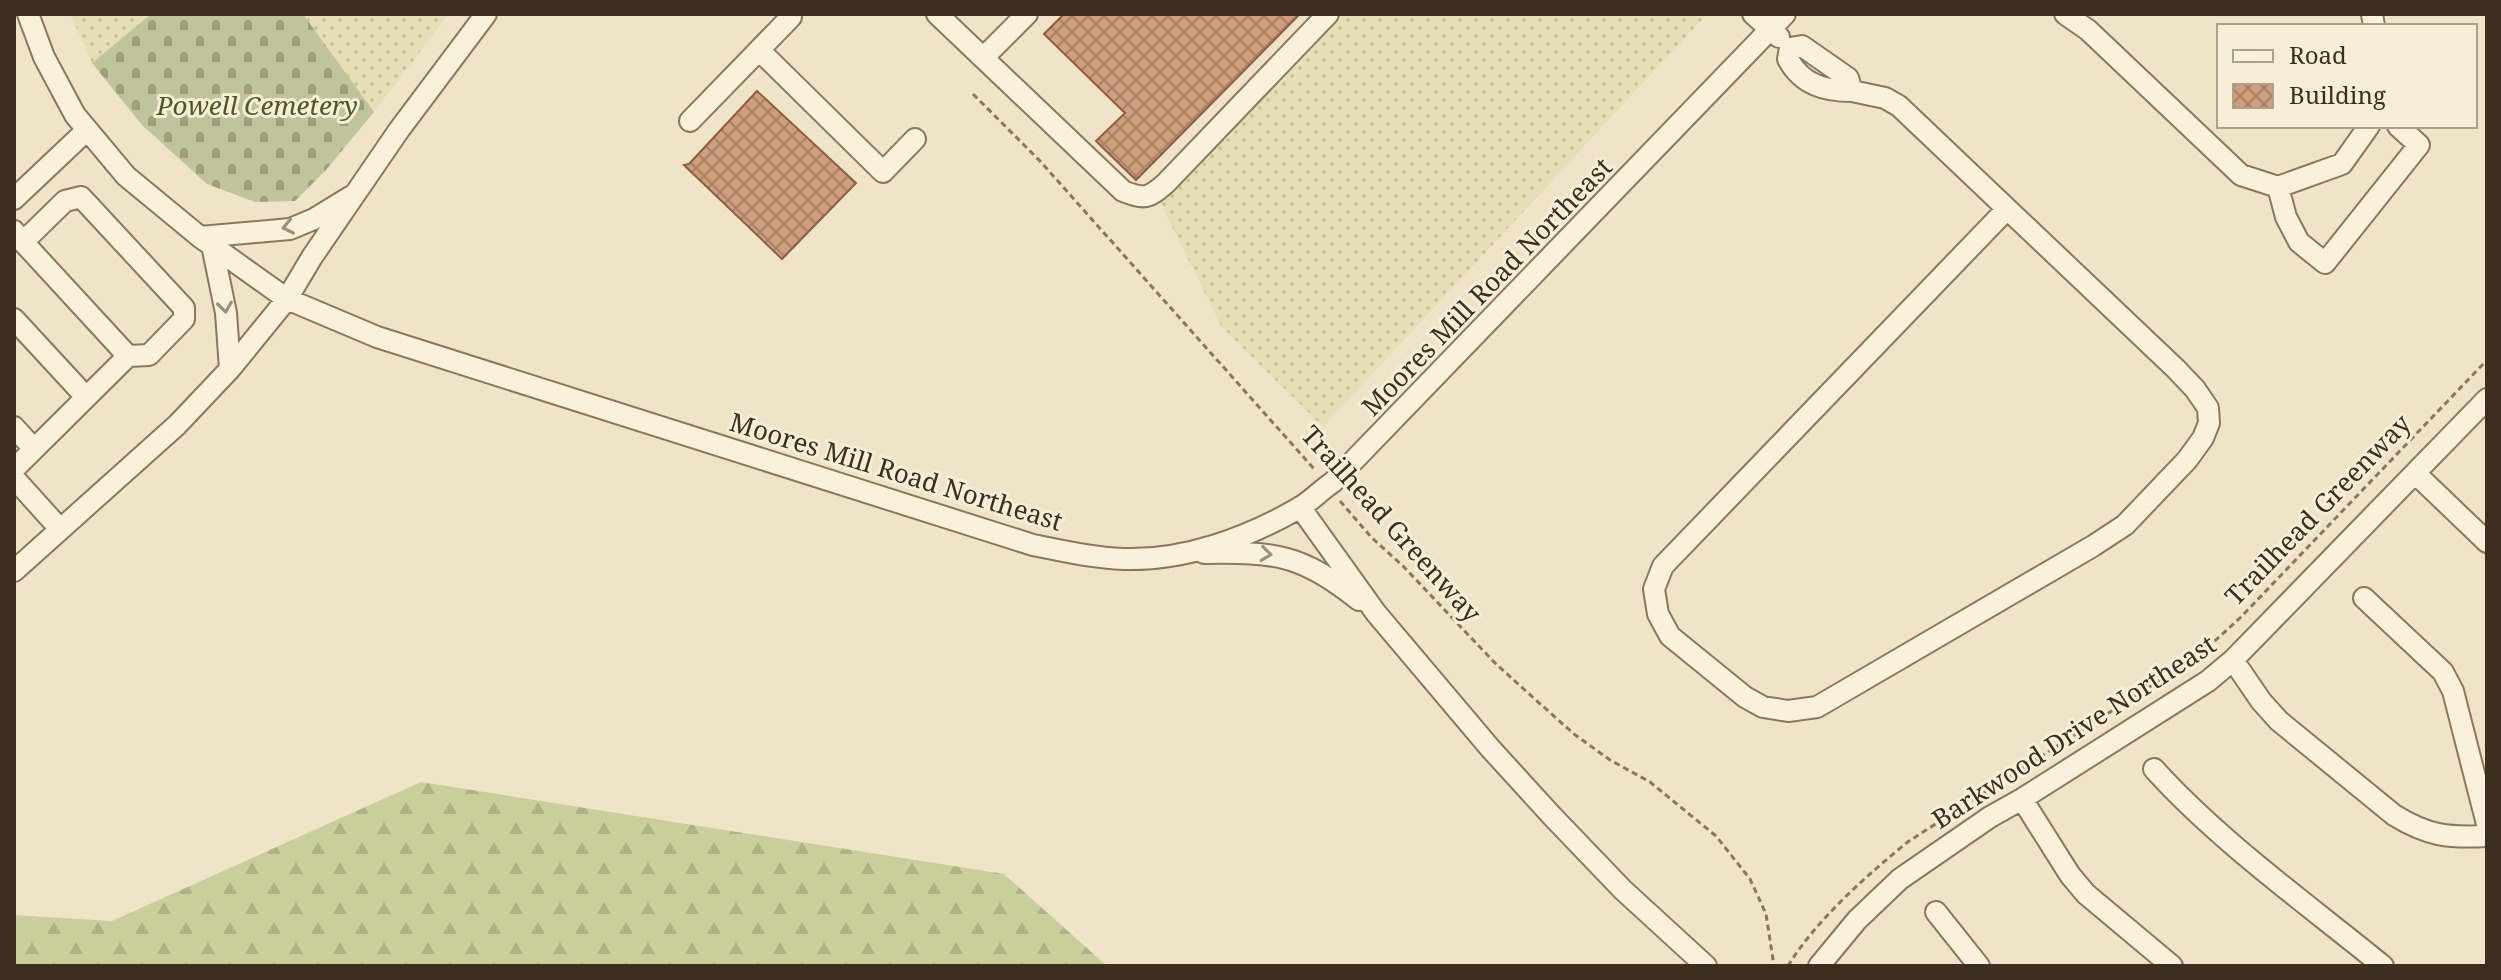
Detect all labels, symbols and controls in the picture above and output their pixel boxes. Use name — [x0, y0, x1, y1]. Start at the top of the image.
legend — [2217, 24, 2477, 128]
text: Road — [2289, 38, 2347, 71]
text: Building — [2289, 78, 2386, 111]
park label: Powell Cemetery — [155, 87, 358, 123]
street label: Moores Mill Road Northeast — [1353, 149, 1619, 423]
one-way arrow — [281, 218, 295, 235]
one-way arrow — [216, 300, 233, 314]
street label: Moores Mill Road Northeast — [725, 403, 1067, 539]
street label: Trailhead Greenway — [2216, 406, 2418, 613]
street label: Trailhead Greenway — [1294, 417, 1490, 630]
one-way arrow — [1259, 545, 1273, 562]
street label: Barkwood Drive Northeast — [1925, 626, 2222, 837]

